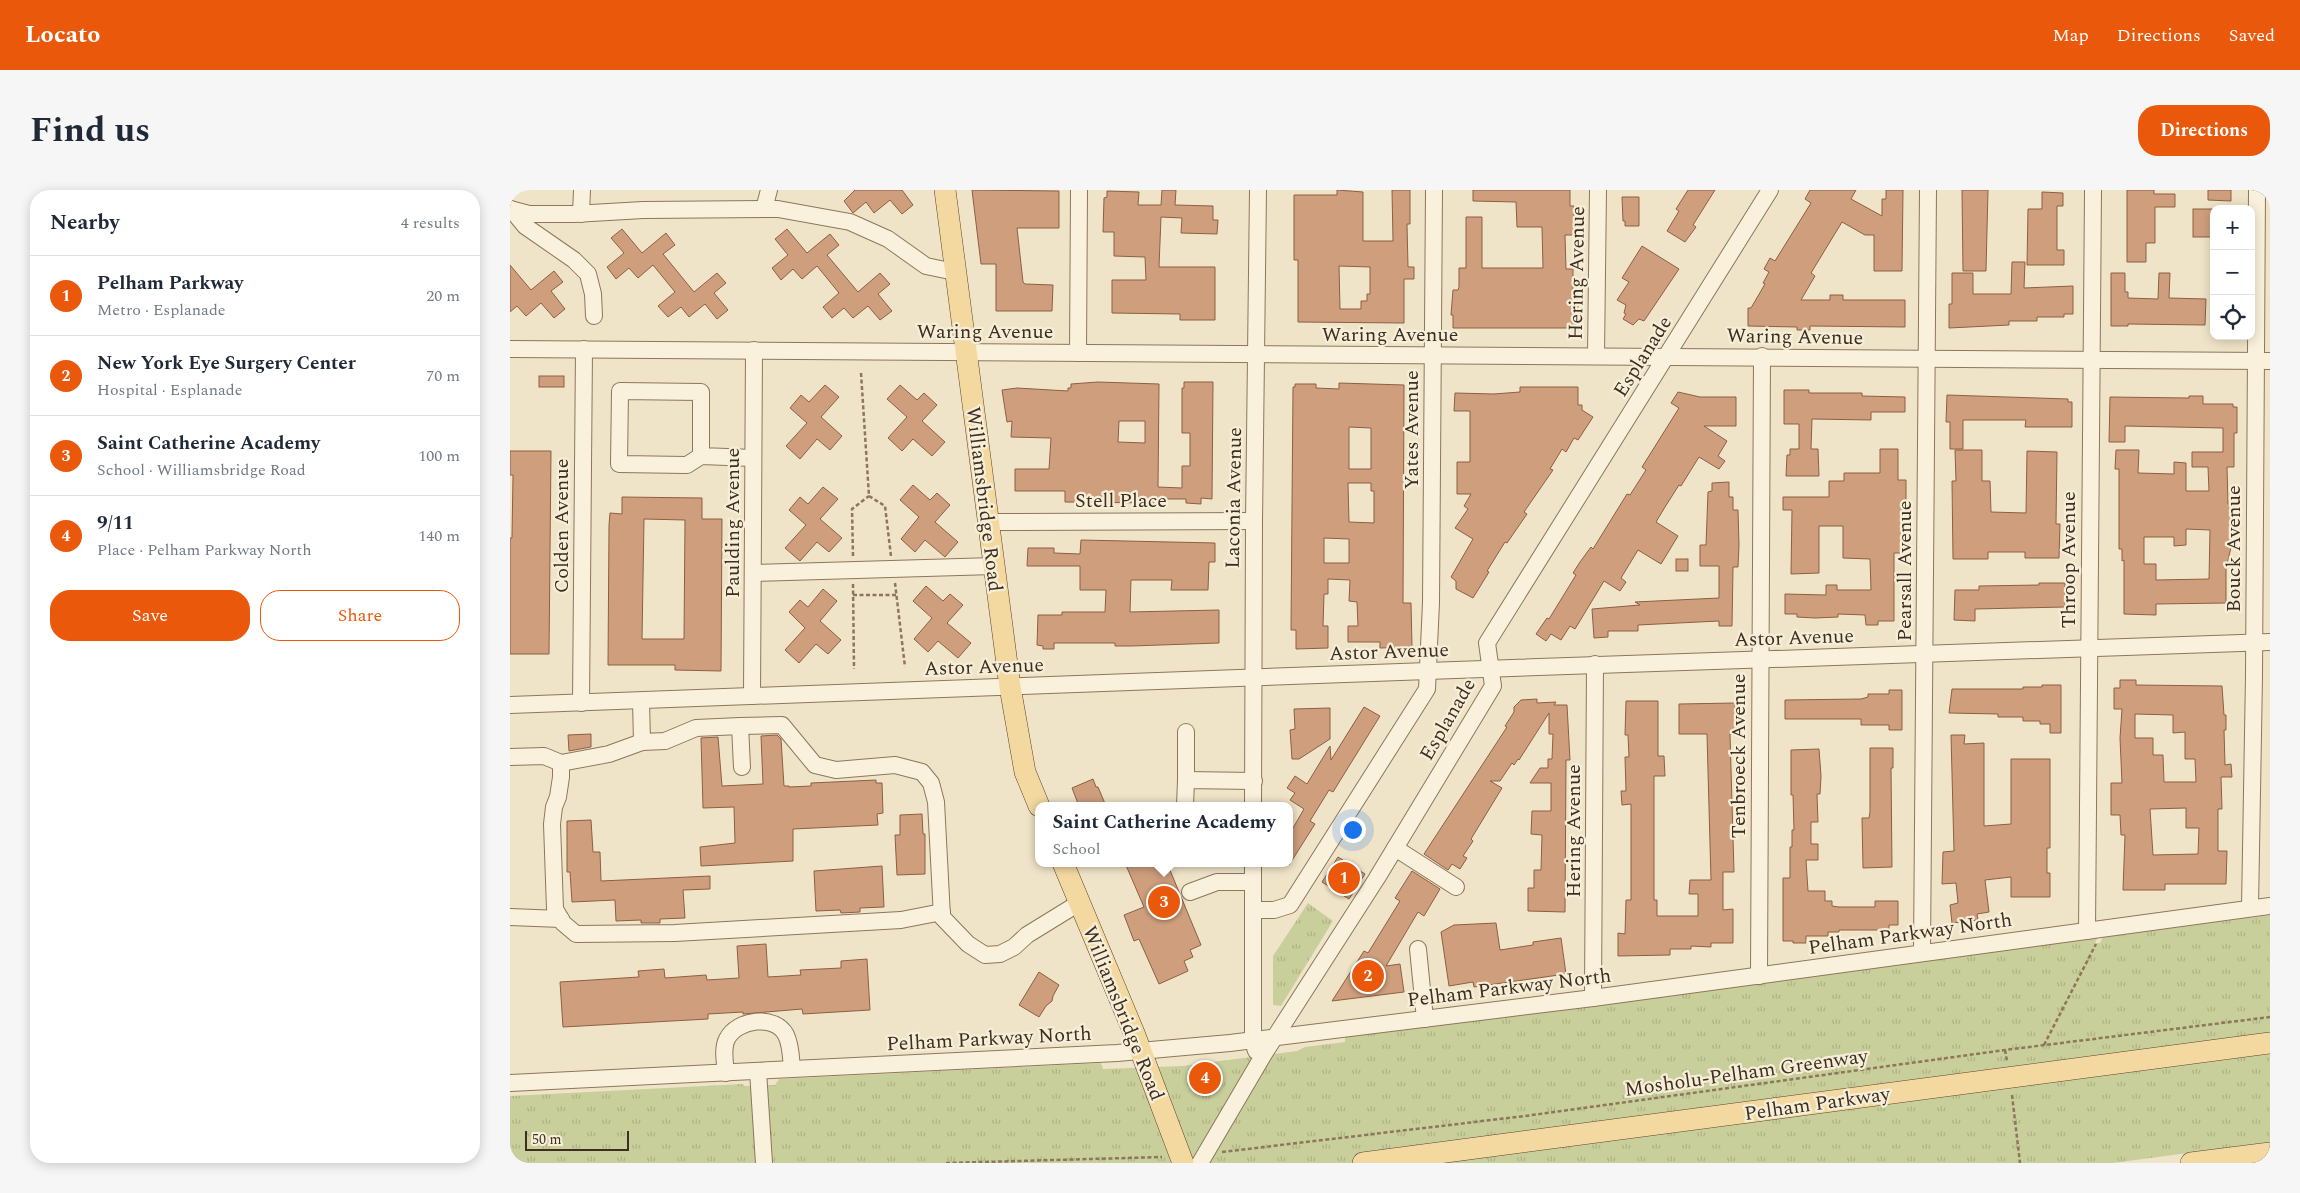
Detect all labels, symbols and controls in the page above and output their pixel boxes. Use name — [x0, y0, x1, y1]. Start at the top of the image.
text: Locato — [25, 17, 100, 53]
text: Map — [2053, 22, 2089, 49]
text: Directions — [2117, 22, 2201, 49]
text: Saved — [2229, 22, 2275, 49]
text: Find us — [30, 104, 150, 157]
button: Directions — [2138, 105, 2270, 156]
map controls — [2210, 205, 2255, 340]
button: + — [2210, 205, 2255, 250]
street label: Hering Avenue — [1561, 206, 1593, 340]
text: Nearby — [50, 207, 120, 239]
text: 4 results — [401, 211, 460, 235]
button: − — [2210, 250, 2255, 295]
text: Pelham Parkway — [97, 269, 243, 298]
text: 1 — [62, 284, 70, 308]
text: 20 m — [426, 284, 460, 308]
button: locate — [2210, 295, 2255, 340]
text: Metro · Esplanade — [97, 298, 226, 322]
street label: Esplanade — [1606, 310, 1680, 403]
street label: Waring Avenue — [917, 317, 1053, 347]
street label: Waring Avenue — [1322, 320, 1458, 350]
street label: Waring Avenue — [1726, 321, 1864, 353]
text: New York Eye Surgery Center — [97, 349, 356, 378]
text: 2 — [62, 364, 70, 388]
text: 70 m — [426, 364, 460, 388]
street label: Yates Avenue — [1397, 370, 1427, 490]
text: Hospital · Esplanade — [97, 378, 242, 402]
street label: Williamsbridge Road — [958, 405, 1010, 593]
street label: Laconia Avenue — [1218, 427, 1250, 569]
text: Saint Catherine Academy — [97, 429, 320, 458]
text: 3 — [62, 444, 70, 468]
text: 100 m — [418, 444, 460, 468]
street label: Paulding Avenue — [718, 448, 748, 598]
text: School · Williamsbridge Road — [97, 458, 306, 482]
street label: Colden Avenue — [547, 459, 577, 593]
street label: Bouck Avenue — [2219, 485, 2249, 613]
street label: Stell Place — [1075, 486, 1167, 516]
street label: Throop Avenue — [2054, 491, 2084, 629]
street label: Pearsall Avenue — [1890, 501, 1920, 641]
text: 9/11 — [97, 509, 134, 538]
text: 4 — [62, 524, 70, 548]
text: 140 m — [418, 524, 460, 548]
text: Place · Pelham Parkway North — [97, 538, 312, 562]
button: Save — [50, 590, 250, 641]
button: Share — [260, 590, 460, 641]
street label: Astor Avenue — [1734, 621, 1855, 655]
street label: Astor Avenue — [1329, 635, 1450, 669]
street label: Astor Avenue — [924, 650, 1045, 684]
street label: Esplanade — [1412, 673, 1484, 766]
street label: Tenbroeck Avenue — [1724, 673, 1754, 839]
street label: Hering Avenue — [1559, 764, 1589, 898]
popup — [1035, 802, 1293, 867]
text: Saint Catherine Academy — [1053, 808, 1275, 837]
your location — [1340, 817, 1366, 843]
text: School — [1053, 837, 1100, 861]
pin: 1 — [1328, 859, 1360, 897]
pin: 3 — [1148, 883, 1180, 921]
street label: Pelham Parkway North — [1806, 905, 2014, 963]
street label: Williamsbridge Road — [1074, 921, 1172, 1105]
pin: 2 — [1352, 957, 1384, 995]
street label: Pelham Parkway North — [1405, 961, 1613, 1015]
street label: Pelham Parkway North — [886, 1019, 1092, 1059]
street label: Mosholu-Pelham Greenway — [1622, 1041, 1871, 1105]
pin: 4 — [1189, 1059, 1221, 1097]
street label: Pelham Parkway — [1742, 1079, 1893, 1129]
scale bar — [525, 1128, 629, 1151]
text: 50 m — [532, 1129, 562, 1150]

